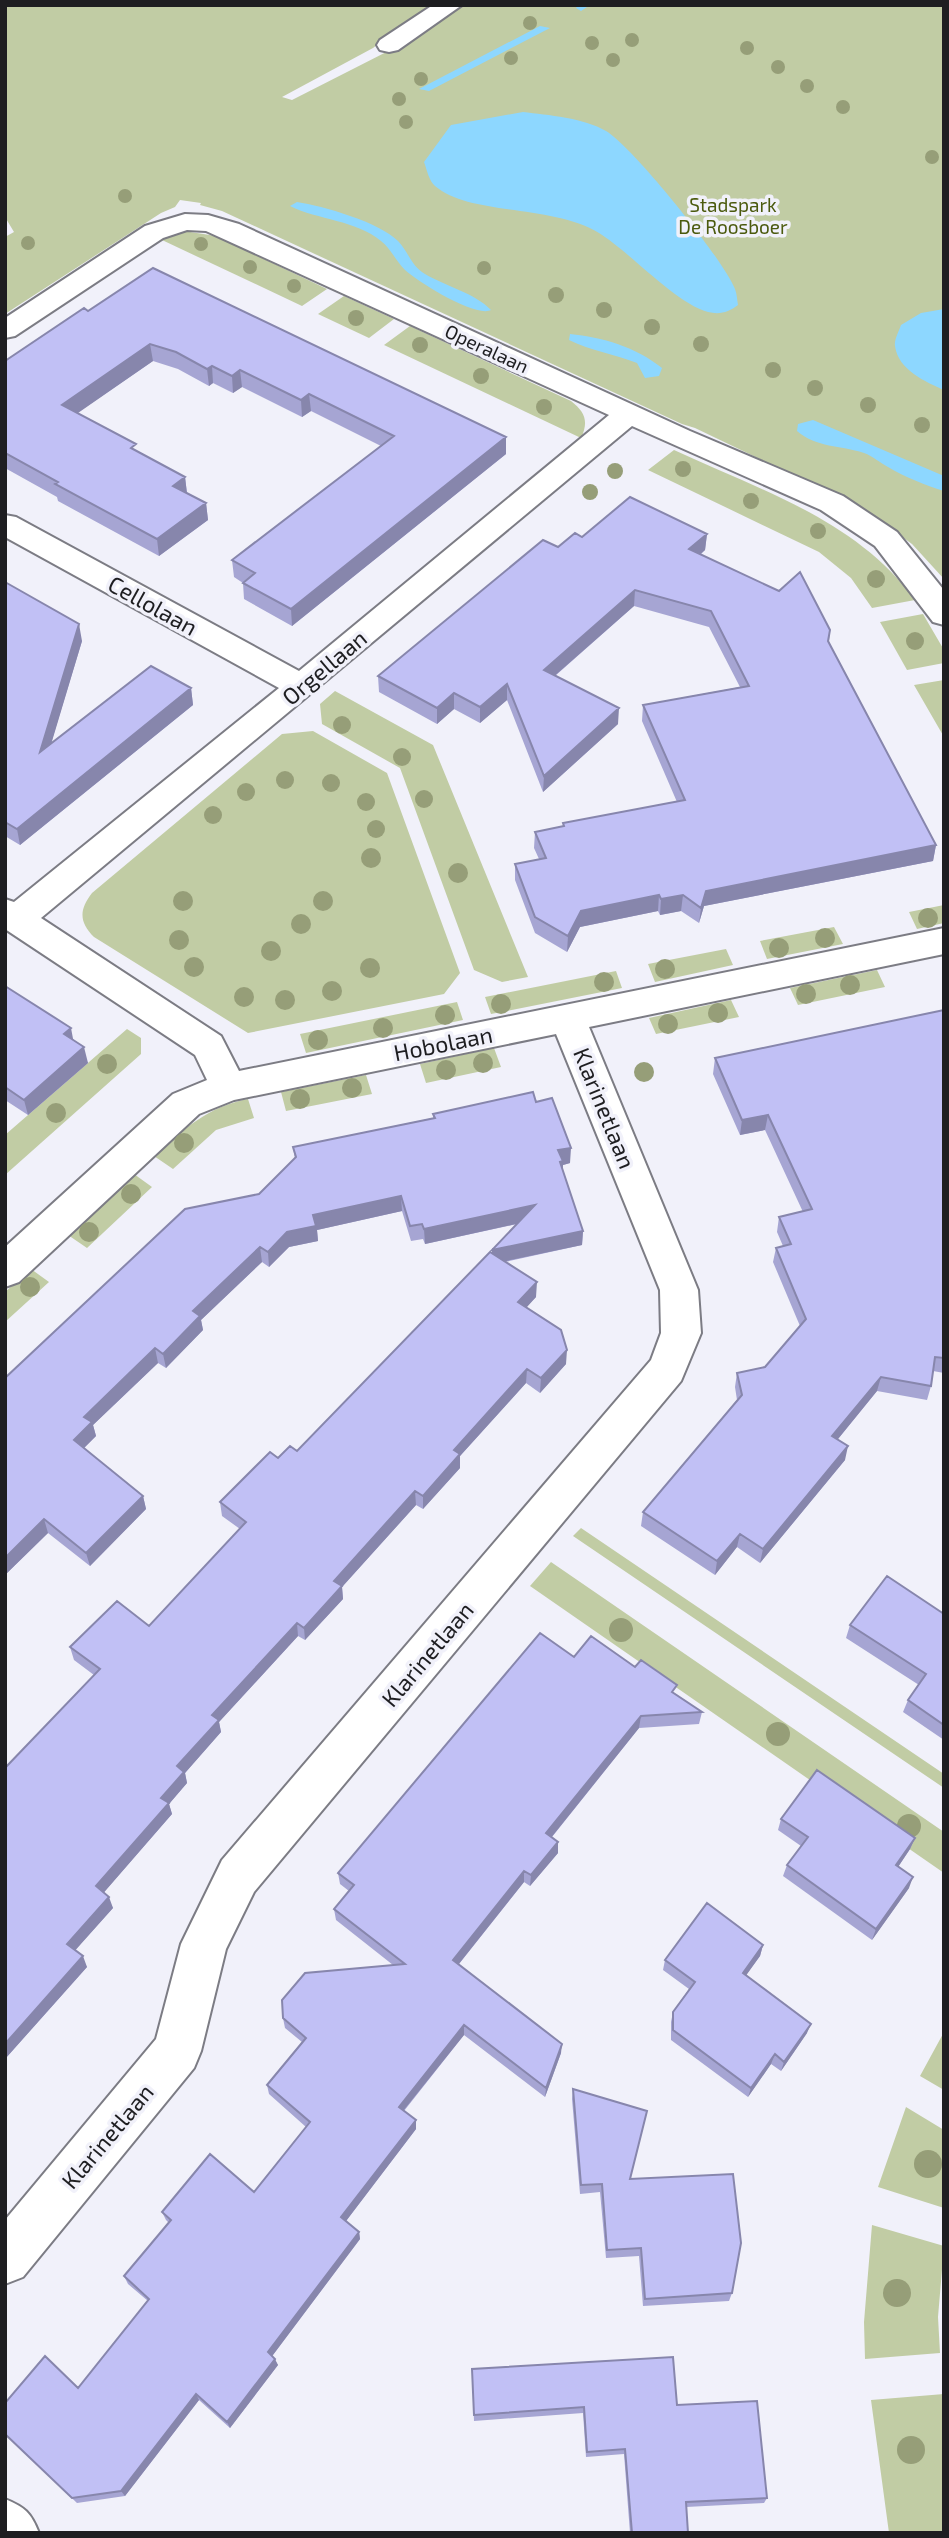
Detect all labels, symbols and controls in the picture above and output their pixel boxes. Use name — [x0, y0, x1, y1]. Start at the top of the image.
park label: Stadspark De Roosboer — [678, 193, 788, 238]
street label: Operalaan — [442, 319, 532, 377]
street label: Cellolaan — [104, 569, 202, 641]
street label: Orgellaan — [276, 624, 372, 710]
street label: Hobolaan — [391, 1020, 495, 1066]
street label: Klarinetlaan — [568, 1043, 642, 1173]
street label: Klarinetlaan — [375, 1596, 479, 1712]
street label: Klarinetlaan — [55, 2078, 159, 2194]

